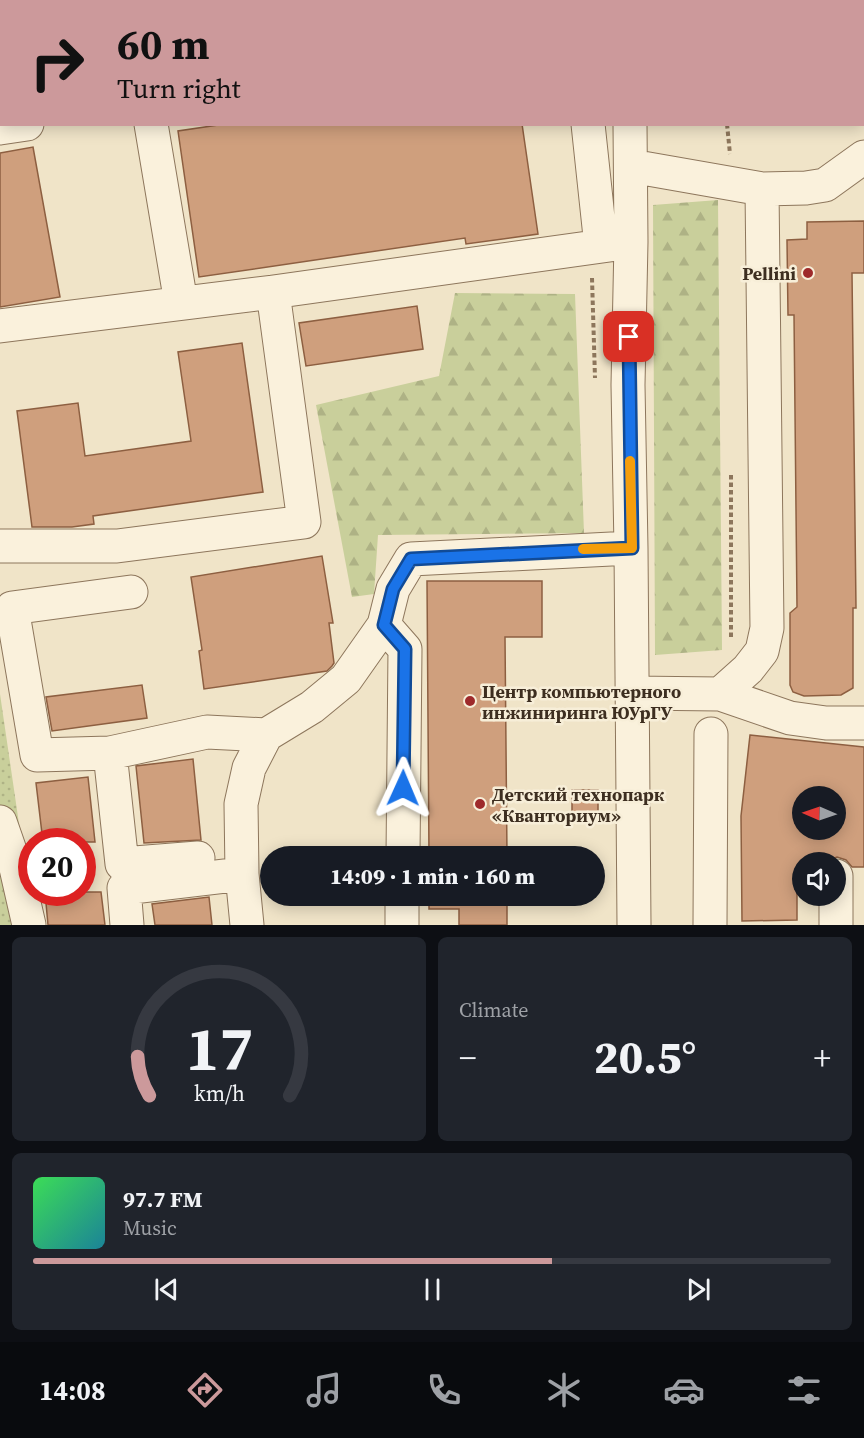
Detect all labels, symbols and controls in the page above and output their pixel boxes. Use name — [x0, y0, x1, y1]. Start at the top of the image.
text: 60 m — [117, 15, 210, 73]
icon: right — [18, 24, 96, 102]
text: Turn right — [117, 70, 241, 107]
place label: Pellini — [742, 261, 796, 286]
marker: Pellini — [801, 266, 815, 280]
pin — [603, 311, 654, 362]
icon: arrive — [612, 320, 645, 353]
place label: Центр компьютерного инжиниринга ЮУрГУ — [482, 679, 681, 725]
marker: Центр компьютерного инжиниринга ЮУрГУ — [463, 694, 477, 708]
position arrow — [371, 756, 435, 820]
place label: Детский технопарк «Кванториум» — [492, 782, 665, 828]
north arrow — [792, 786, 846, 840]
map controls — [792, 786, 846, 906]
marker: Детский технопарк «Кванториум» — [473, 797, 487, 811]
speed limit sign: 20 — [18, 828, 96, 906]
button: sound — [792, 852, 846, 906]
text: 14:09 · 1 min · 160 m — [330, 861, 535, 891]
text: Climate — [459, 996, 528, 1024]
text: 17 — [185, 1005, 253, 1091]
text: 20.5° — [594, 1026, 696, 1088]
text: − — [459, 1035, 477, 1080]
text: + — [814, 1035, 831, 1080]
text: km/h — [193, 1079, 245, 1108]
text: 97.7 FM — [123, 1184, 202, 1214]
text: Music — [123, 1214, 177, 1242]
icon: previous — [150, 1273, 183, 1306]
icon: pause — [416, 1273, 449, 1306]
icon: next — [682, 1273, 715, 1306]
icon: directions — [184, 1369, 226, 1411]
icon: music — [303, 1369, 345, 1411]
icon: phone — [423, 1369, 465, 1411]
icon: climate — [543, 1369, 585, 1411]
icon: car — [663, 1369, 705, 1411]
icon: filters — [783, 1369, 825, 1411]
text: 14:08 — [39, 1372, 106, 1409]

